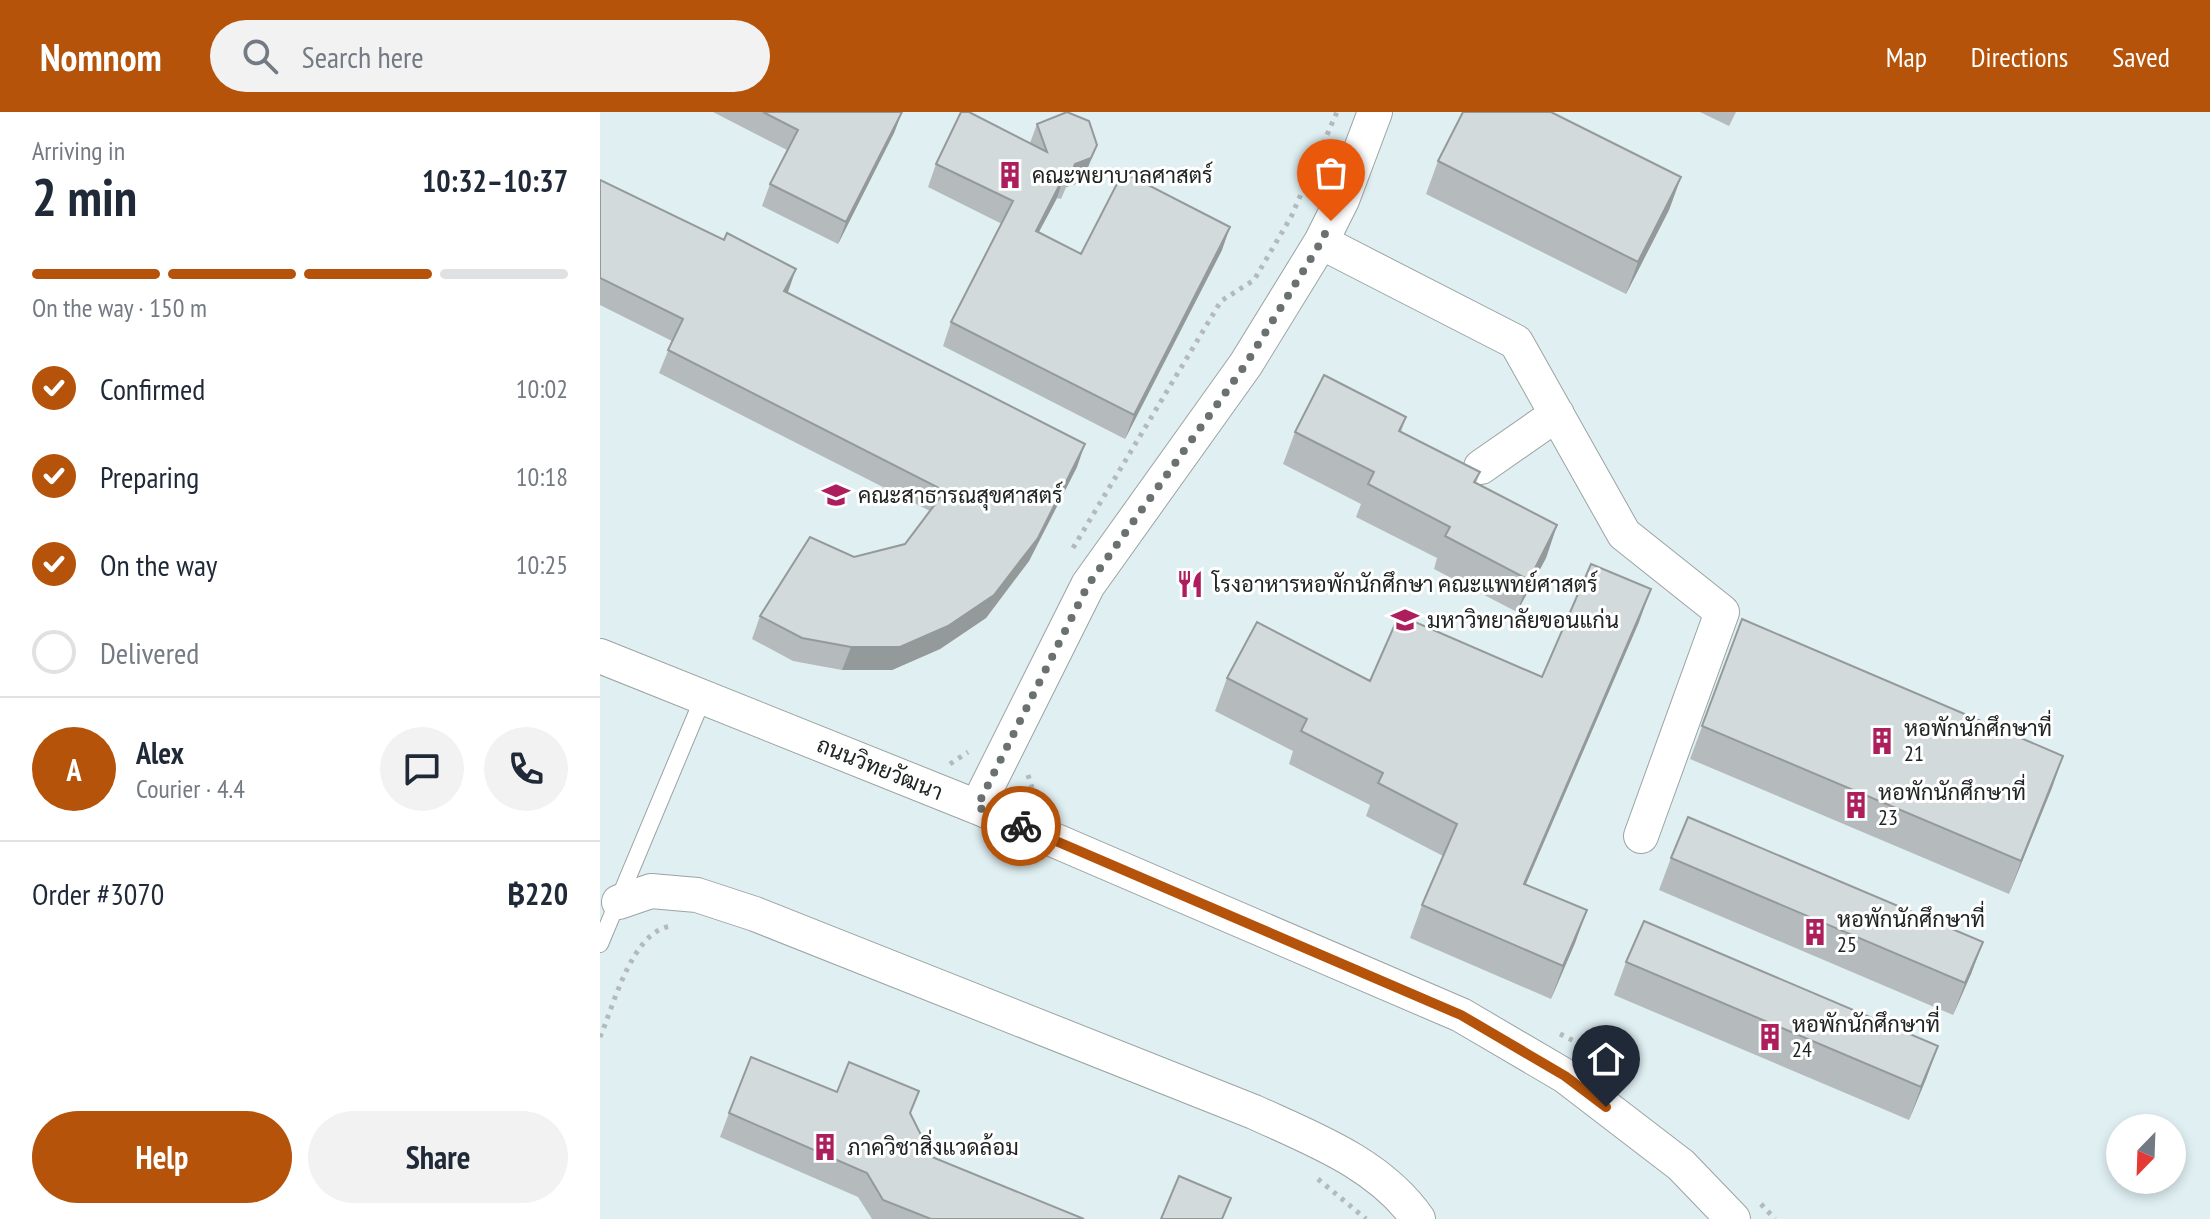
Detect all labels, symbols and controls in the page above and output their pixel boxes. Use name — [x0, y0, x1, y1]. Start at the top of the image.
search box — [210, 20, 770, 92]
text: Nomnom — [40, 32, 162, 81]
icon: search — [238, 34, 282, 78]
text: Search here — [302, 37, 424, 76]
text: Map — [1886, 38, 1927, 75]
text: Directions — [1971, 38, 2068, 75]
text: Saved — [2112, 38, 2170, 75]
text: Arriving in — [32, 134, 125, 167]
pin — [1297, 139, 1365, 221]
icon: bag — [1309, 151, 1353, 195]
building icon: คณะพยาบาลศาสตร์ — [995, 160, 1025, 190]
text: 10:32–10:37 — [422, 161, 568, 200]
place label: คณะพยาบาลศาสตร์ — [1032, 161, 1213, 189]
text: 2 min — [32, 163, 137, 230]
text: On the way · 150 m — [32, 291, 207, 324]
icon: check — [32, 366, 76, 410]
text: Confirmed — [100, 369, 205, 408]
text: 10:02 — [516, 372, 568, 405]
icon: check — [32, 454, 76, 498]
text: Preparing — [100, 457, 199, 496]
text: 10:18 — [516, 460, 568, 493]
school or university icon: คณะสาธารณสุขศาสตร์ — [821, 480, 851, 510]
place label: คณะสาธารณสุขศาสตร์ — [858, 481, 1063, 511]
icon: check — [32, 542, 76, 586]
text: On the way — [100, 545, 217, 584]
text: 10:25 — [516, 548, 568, 581]
restaurant icon: โรงอาหารหอพักนักศึกษา คณะแพทย์ศาสตร์ — [1175, 569, 1205, 599]
place label: โรงอาหารหอพักนักศึกษา คณะแพทย์ศาสตร์ — [1211, 570, 1598, 598]
school or university icon: มหาวิทยาลัยขอนแก่น — [1390, 605, 1420, 635]
place label: มหาวิทยาลัยขอนแก่น — [1427, 606, 1619, 634]
text: Delivered — [100, 633, 199, 672]
place label: หอพักนักศึกษาที่ 21 — [1904, 709, 2052, 767]
building icon: หอพักนักศึกษาที่ 21 — [1867, 726, 1897, 756]
button: chat — [380, 727, 464, 811]
button: phone — [484, 727, 568, 811]
street label: ถนนวิทยวัฒนา — [813, 730, 947, 806]
text: Alex — [136, 733, 184, 772]
text: A — [66, 750, 82, 789]
text: Courier · 4.4 — [136, 772, 245, 805]
place label: หอพักนักศึกษาที่ 23 — [1878, 773, 2026, 831]
courier — [981, 786, 1061, 866]
building icon: หอพักนักศึกษาที่ 23 — [1841, 790, 1871, 820]
icon: bike — [999, 804, 1043, 848]
text: Order #3070 — [32, 874, 164, 913]
text: ฿220 — [507, 874, 568, 913]
place label: หอพักนักศึกษาที่ 25 — [1837, 900, 1985, 958]
building icon: หอพักนักศึกษาที่ 25 — [1800, 917, 1830, 947]
place label: หอพักนักศึกษาที่ 24 — [1792, 1005, 1940, 1063]
building icon: หอพักนักศึกษาที่ 24 — [1755, 1022, 1785, 1052]
pin — [1572, 1025, 1640, 1107]
icon: home — [1584, 1037, 1628, 1081]
button: Help — [32, 1111, 292, 1203]
button: Share — [308, 1111, 568, 1203]
north arrow — [2106, 1114, 2186, 1194]
map controls — [2106, 1114, 2186, 1194]
place label: ภาควิชาสิ่งแวดล้อม — [847, 1129, 1019, 1161]
building icon: ภาควิชาสิ่งแวดล้อม — [810, 1132, 840, 1162]

